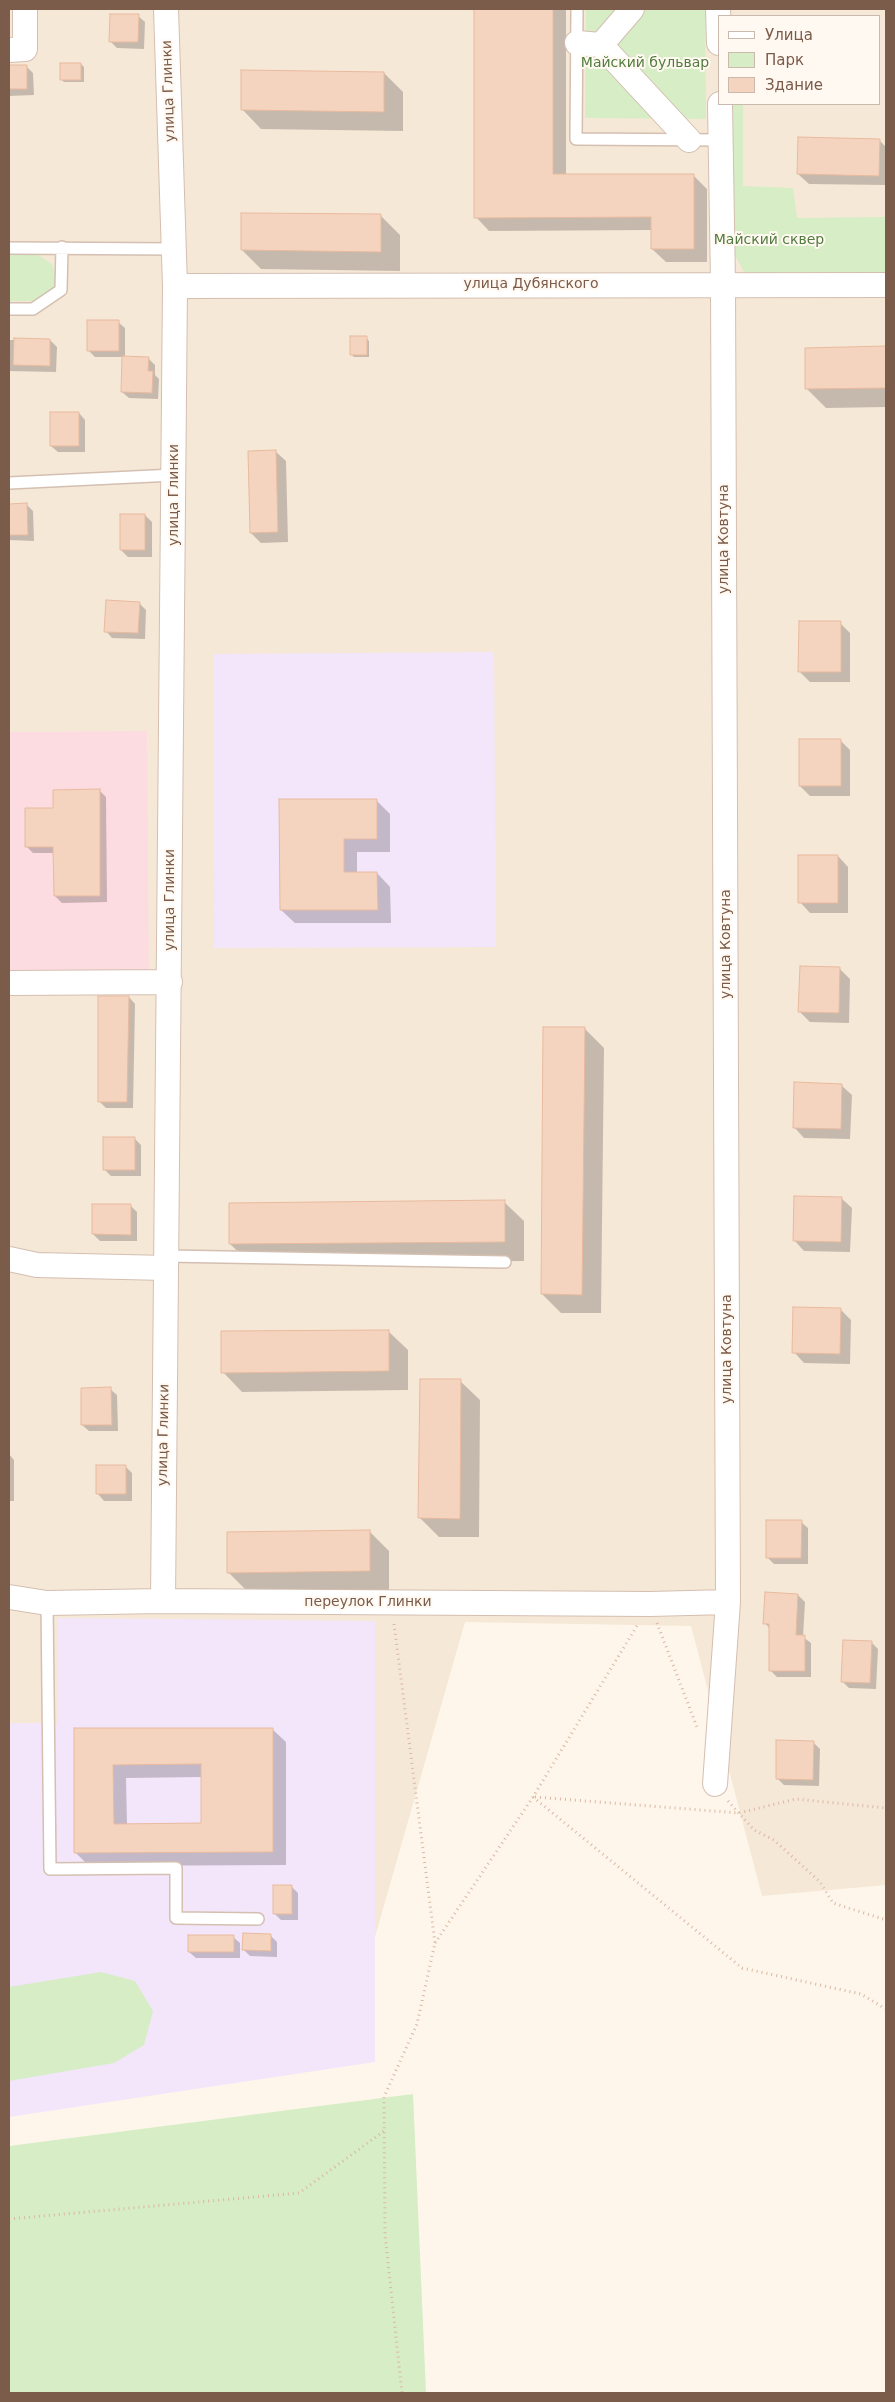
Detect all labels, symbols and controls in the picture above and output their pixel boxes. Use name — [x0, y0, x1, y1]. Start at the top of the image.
legend — [718, 15, 880, 105]
text: Улица — [765, 26, 813, 44]
street label: улица Глинки — [159, 40, 179, 142]
text: Парк — [765, 51, 804, 69]
park label: Майский бульвар — [581, 55, 709, 71]
text: Здание — [765, 76, 823, 94]
park label: Майский сквер — [714, 232, 824, 248]
street label: улица Дубянского — [464, 276, 598, 292]
street label: улица Глинки — [166, 444, 182, 546]
street label: улица Ковтуна — [716, 484, 732, 594]
street label: улица Глинки — [162, 849, 178, 951]
street label: улица Ковтуна — [718, 889, 734, 999]
street label: улица Ковтуна — [719, 1294, 735, 1404]
street label: улица Глинки — [155, 1384, 173, 1486]
street label: переулок Глинки — [304, 1594, 432, 1610]

